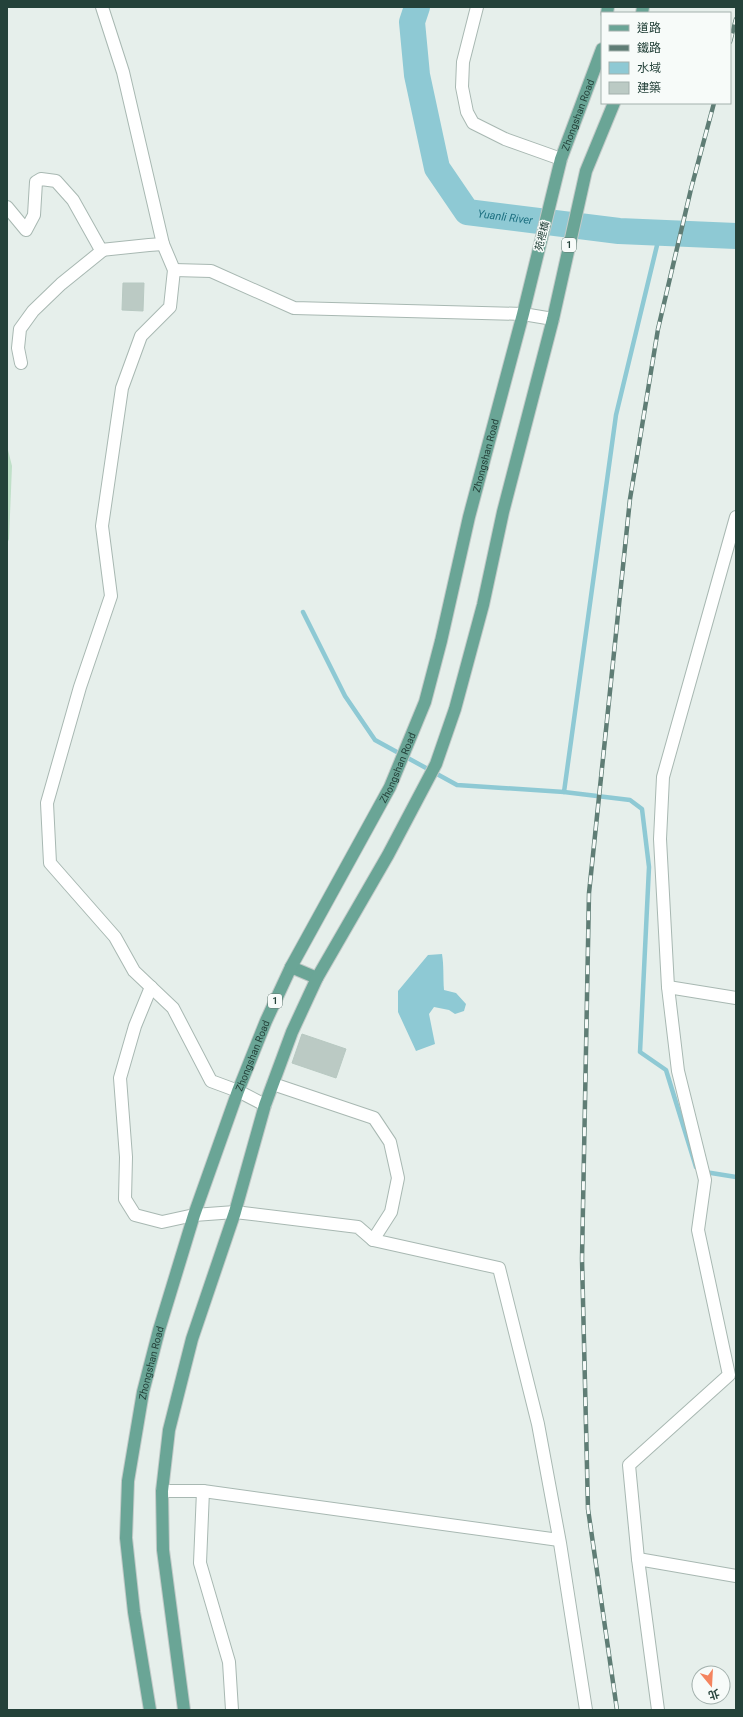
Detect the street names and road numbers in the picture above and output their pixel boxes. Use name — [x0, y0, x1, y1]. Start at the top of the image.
street label: Zhongshan Road — [559, 78, 596, 152]
street label: 苑裡橋 — [533, 220, 551, 252]
road number: 1 — [562, 238, 576, 252]
street label: Zhongshan Road — [470, 418, 500, 493]
street label: Zhongshan Road — [377, 731, 417, 804]
road number: 1 — [268, 994, 282, 1008]
street label: Zhongshan Road — [233, 1018, 271, 1093]
street label: Zhongshan Road — [136, 1325, 165, 1401]

